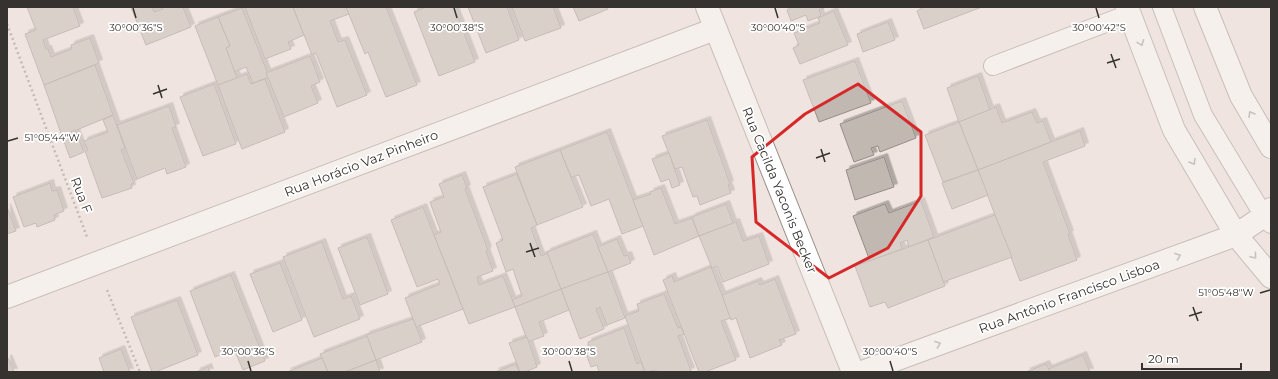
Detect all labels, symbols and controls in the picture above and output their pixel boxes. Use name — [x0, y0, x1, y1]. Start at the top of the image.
text: 30°00'36"S — [109, 21, 163, 34]
text: 30°00'38"S — [430, 21, 484, 34]
text: 30°00'40"S — [751, 21, 805, 34]
text: 30°00'42"S — [1072, 21, 1126, 34]
one-way arrow — [1136, 40, 1144, 47]
street label: Rua Cacilda Yaconis Becker — [739, 104, 821, 276]
one-way arrow — [1249, 111, 1256, 118]
street label: Rua Horácio Vaz Pinheiro — [282, 126, 440, 200]
text: 51°05'44"W — [24, 131, 80, 144]
one-way arrow — [1189, 158, 1196, 165]
street label: Rua F — [68, 175, 96, 215]
one-way arrow — [1249, 251, 1256, 259]
one-way arrow — [1175, 253, 1182, 261]
street label: Rua Antônio Francisco Lisboa — [976, 256, 1162, 336]
text: 51°05'48"W — [1198, 286, 1254, 299]
one-way arrow — [934, 341, 941, 349]
text: 30°00'36"S — [221, 345, 275, 358]
text: 30°00'38"S — [542, 345, 596, 358]
text: 30°00'40"S — [863, 345, 917, 358]
scale bar — [1142, 345, 1241, 371]
text: 20 m — [1148, 351, 1179, 366]

